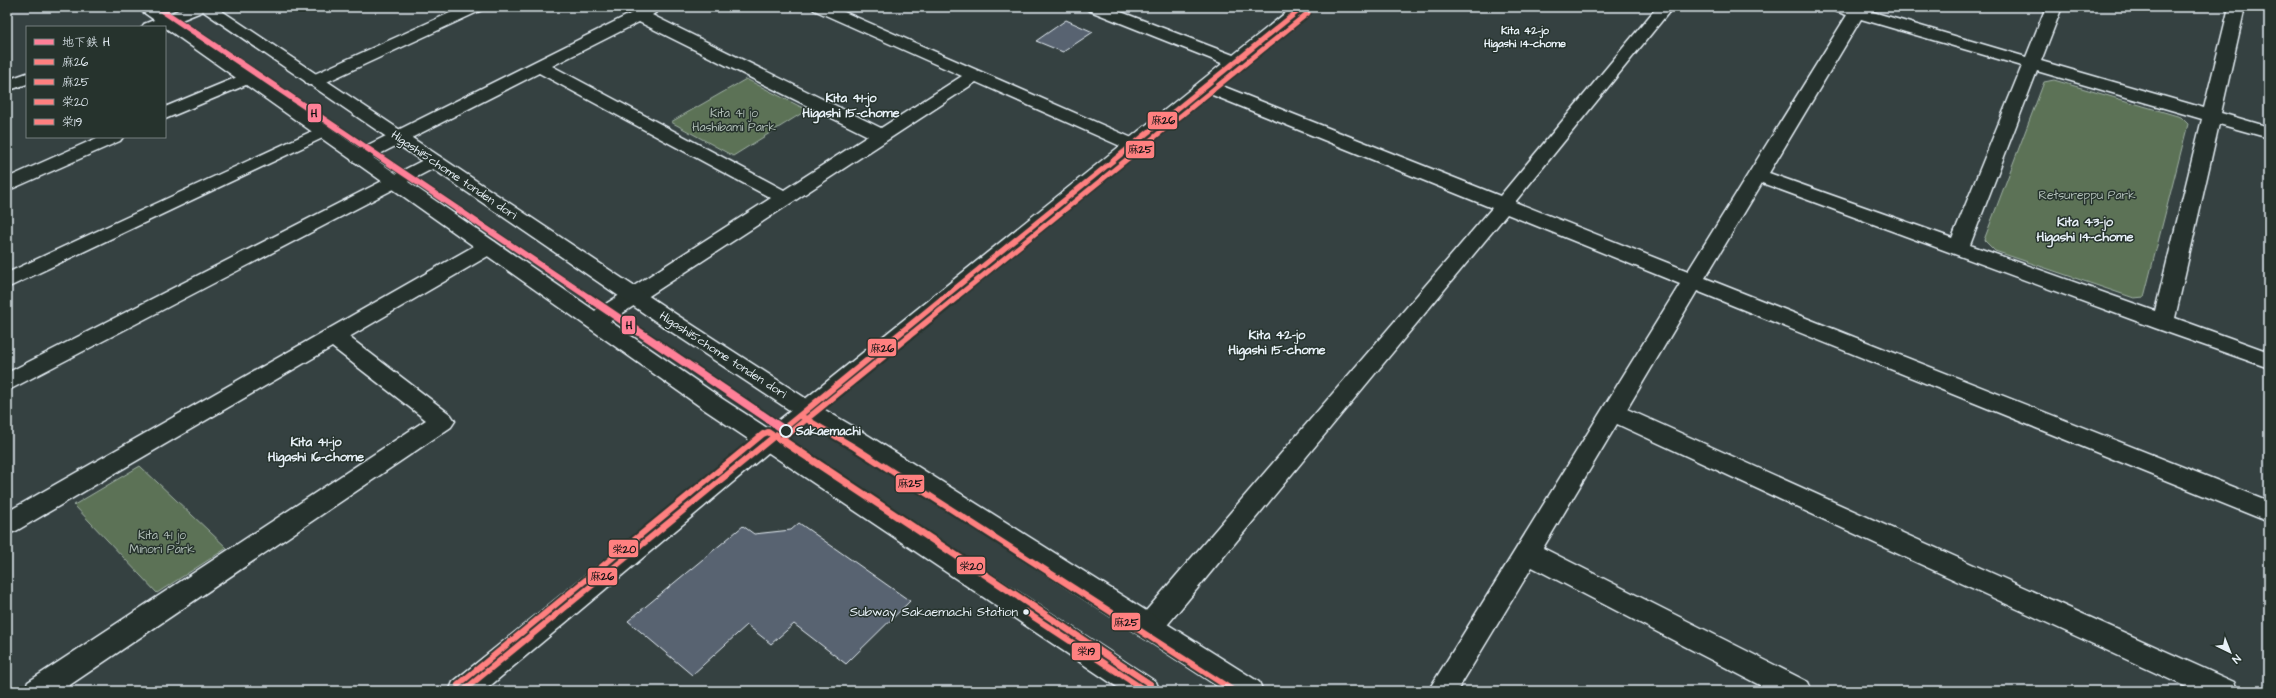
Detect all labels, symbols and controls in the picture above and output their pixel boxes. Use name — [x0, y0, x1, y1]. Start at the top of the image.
district label: Kita 42-jo Higashi 14-chome — [1483, 23, 1566, 53]
legend — [26, 26, 166, 138]
text: 地下鉄 H — [62, 34, 110, 51]
text: 麻26 — [62, 54, 89, 71]
text: 麻25 — [62, 74, 90, 91]
district label: Kita 41-jo Higashi 15-chome — [802, 89, 900, 124]
text: 栄20 — [62, 94, 89, 111]
line badge: H — [307, 103, 322, 123]
park label: Kita 41 jo Hashibami Park — [692, 105, 776, 136]
text: H — [310, 106, 318, 121]
line badge: 麻26 — [1147, 111, 1178, 130]
text: 麻26 — [1151, 113, 1175, 128]
text: 栄19 — [62, 114, 83, 131]
street label: Higashi15chome tonden dori — [387, 126, 520, 224]
line badge: 麻25 — [1125, 140, 1155, 159]
text: 麻25 — [1127, 142, 1153, 157]
park label: Retsureppu Park — [2038, 187, 2136, 204]
district label: Kita 43-jo Higashi 14-chome — [2037, 213, 2133, 248]
street label: Higashi15chome tonden dori — [656, 307, 790, 404]
line badge: H — [621, 315, 636, 335]
text: H — [625, 318, 633, 333]
district label: Kita 42-jo Higashi 15-chome — [1228, 326, 1326, 361]
line badge: 麻26 — [867, 338, 897, 357]
text: 麻26 — [870, 341, 894, 356]
place label: Sakaemachi — [795, 423, 861, 440]
marker: Sakaemachi — [779, 424, 793, 438]
district label: Kita 41-jo Higashi 16-chome — [268, 433, 364, 468]
line badge: 麻25 — [895, 474, 925, 493]
text: 麻25 — [897, 476, 923, 491]
park label: Kita 41 jo Minori Park — [129, 527, 195, 558]
line badge: 栄20 — [608, 539, 639, 558]
text: 栄20 — [612, 542, 636, 557]
line badge: 栄20 — [956, 556, 986, 575]
text: 栄20 — [959, 559, 983, 574]
line badge: 麻26 — [587, 567, 618, 586]
text: 麻26 — [590, 569, 614, 584]
place label: Subway Sakaemachi Station — [850, 603, 1018, 622]
marker: Subway Sakaemachi Station — [1021, 607, 1031, 617]
line badge: 麻25 — [1111, 612, 1141, 631]
text: 麻25 — [1113, 615, 1139, 630]
north arrow — [2210, 632, 2250, 672]
line badge: 栄19 — [1071, 642, 1101, 661]
text: 栄19 — [1077, 644, 1095, 659]
text: N — [2229, 651, 2244, 667]

